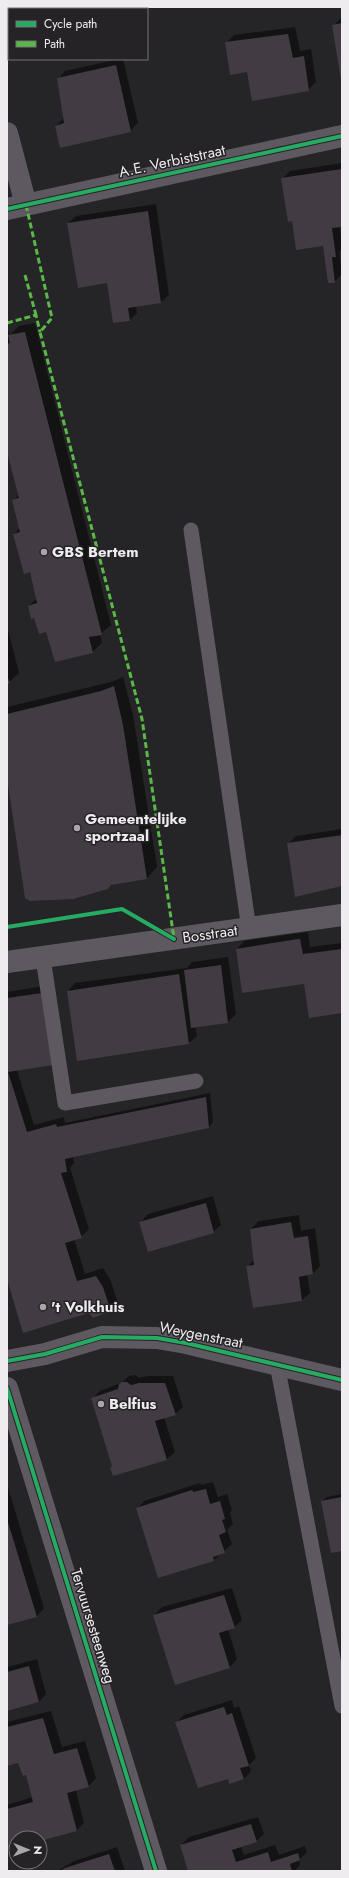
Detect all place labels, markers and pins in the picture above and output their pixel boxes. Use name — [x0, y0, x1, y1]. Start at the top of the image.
place label: GBS Bertem — [52, 541, 138, 563]
marker: GBS Bertem — [39, 547, 49, 557]
place label: Gemeentelijke sportzaal — [85, 808, 187, 847]
marker: Gemeentelijke sportzaal — [72, 823, 82, 833]
place label: 't Volkhuis — [51, 1296, 125, 1318]
marker: 't Volkhuis — [38, 1302, 48, 1312]
place label: Belfius — [109, 1393, 157, 1415]
marker: Belfius — [96, 1399, 106, 1409]

